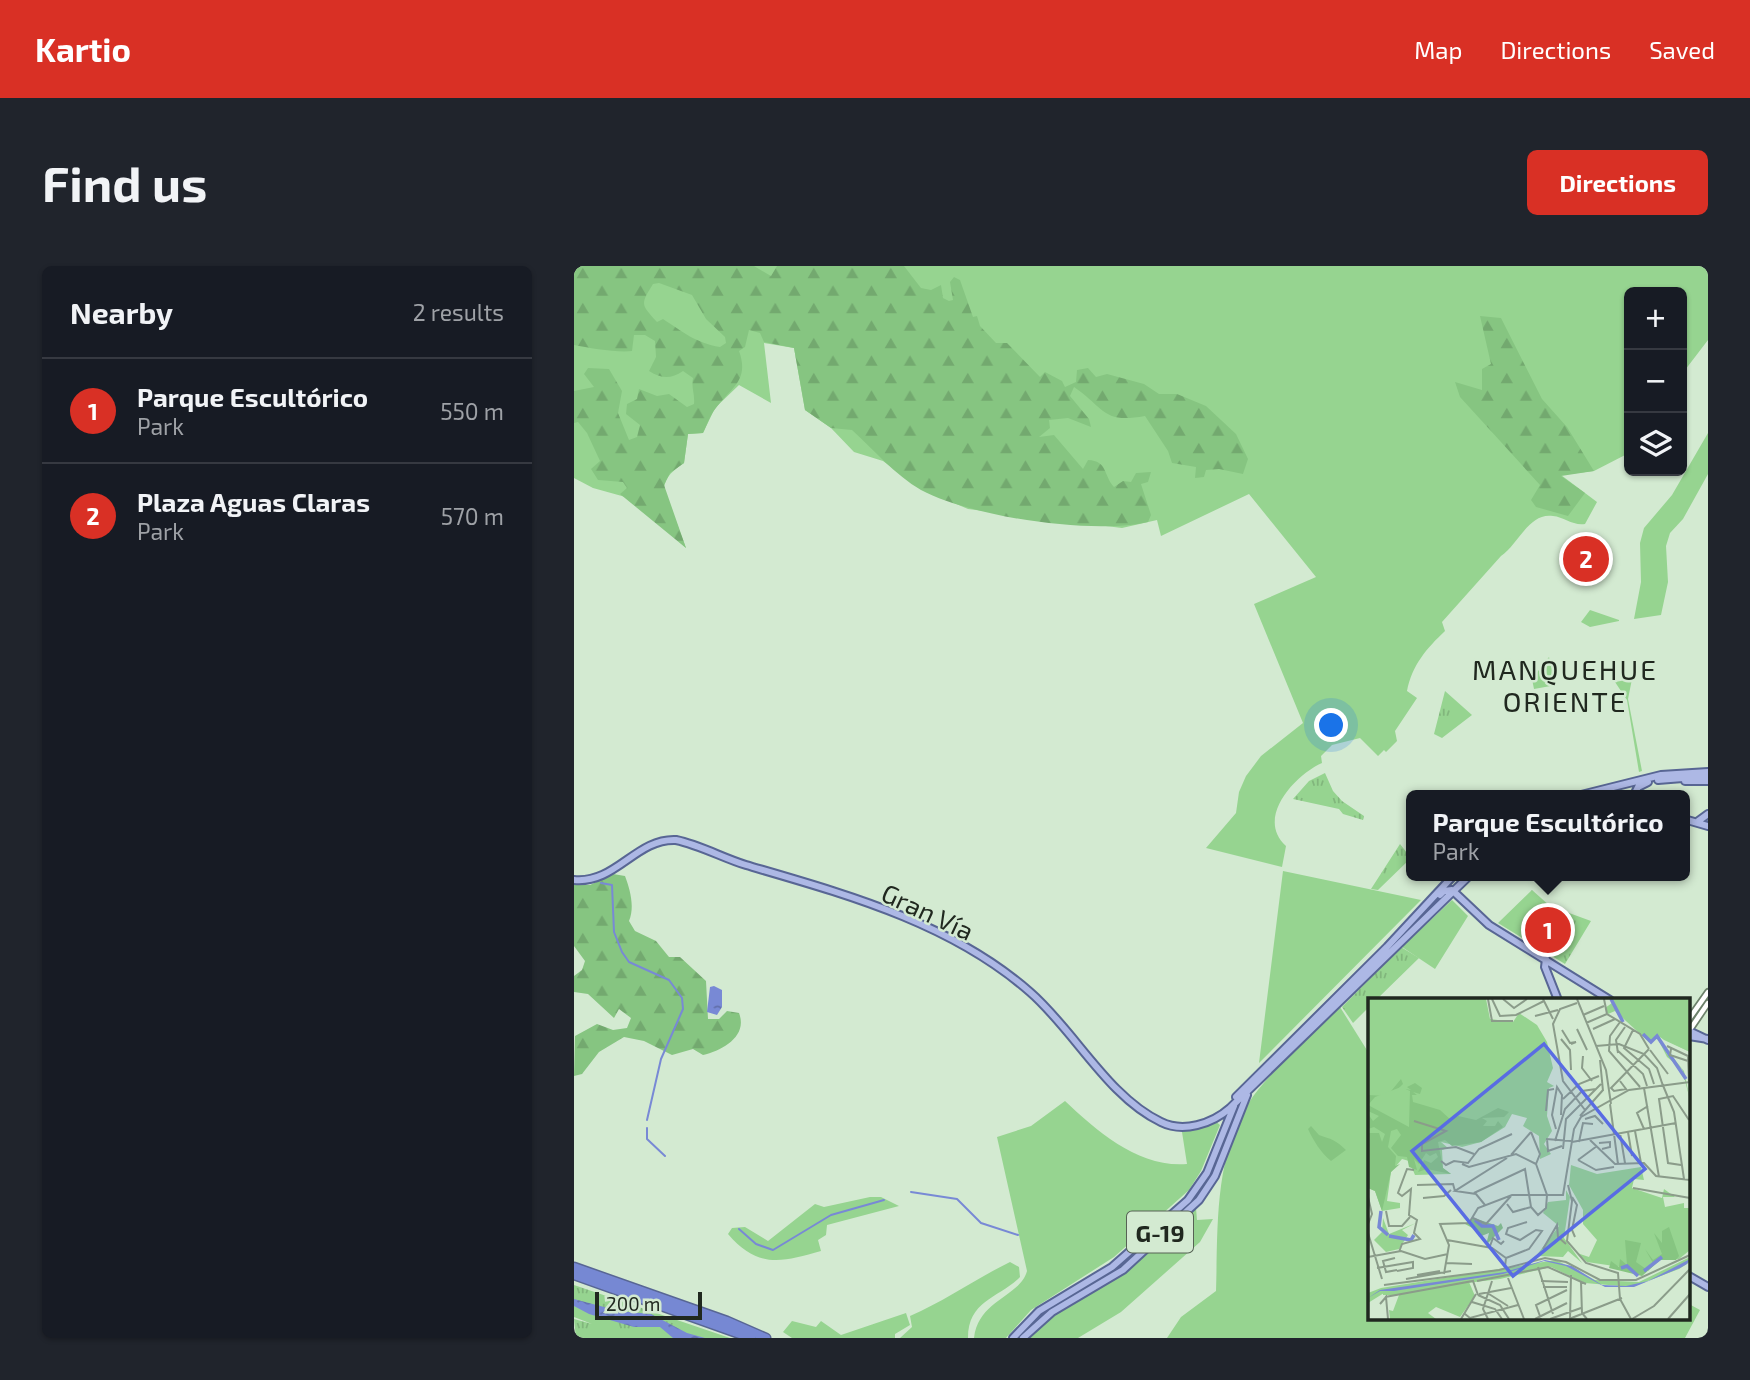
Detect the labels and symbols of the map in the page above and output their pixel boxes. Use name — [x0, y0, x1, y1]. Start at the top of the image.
pin: 2 — [1563, 533, 1609, 585]
district label: MANQUEHUE ORIENTE — [1472, 652, 1658, 718]
your location — [1314, 708, 1348, 742]
street label: Gran Vía — [877, 876, 979, 946]
pin: 1 — [1525, 904, 1571, 956]
inset map — [1368, 998, 1690, 1320]
road number: G-19 — [1127, 1212, 1193, 1252]
scale bar — [595, 1289, 702, 1321]

